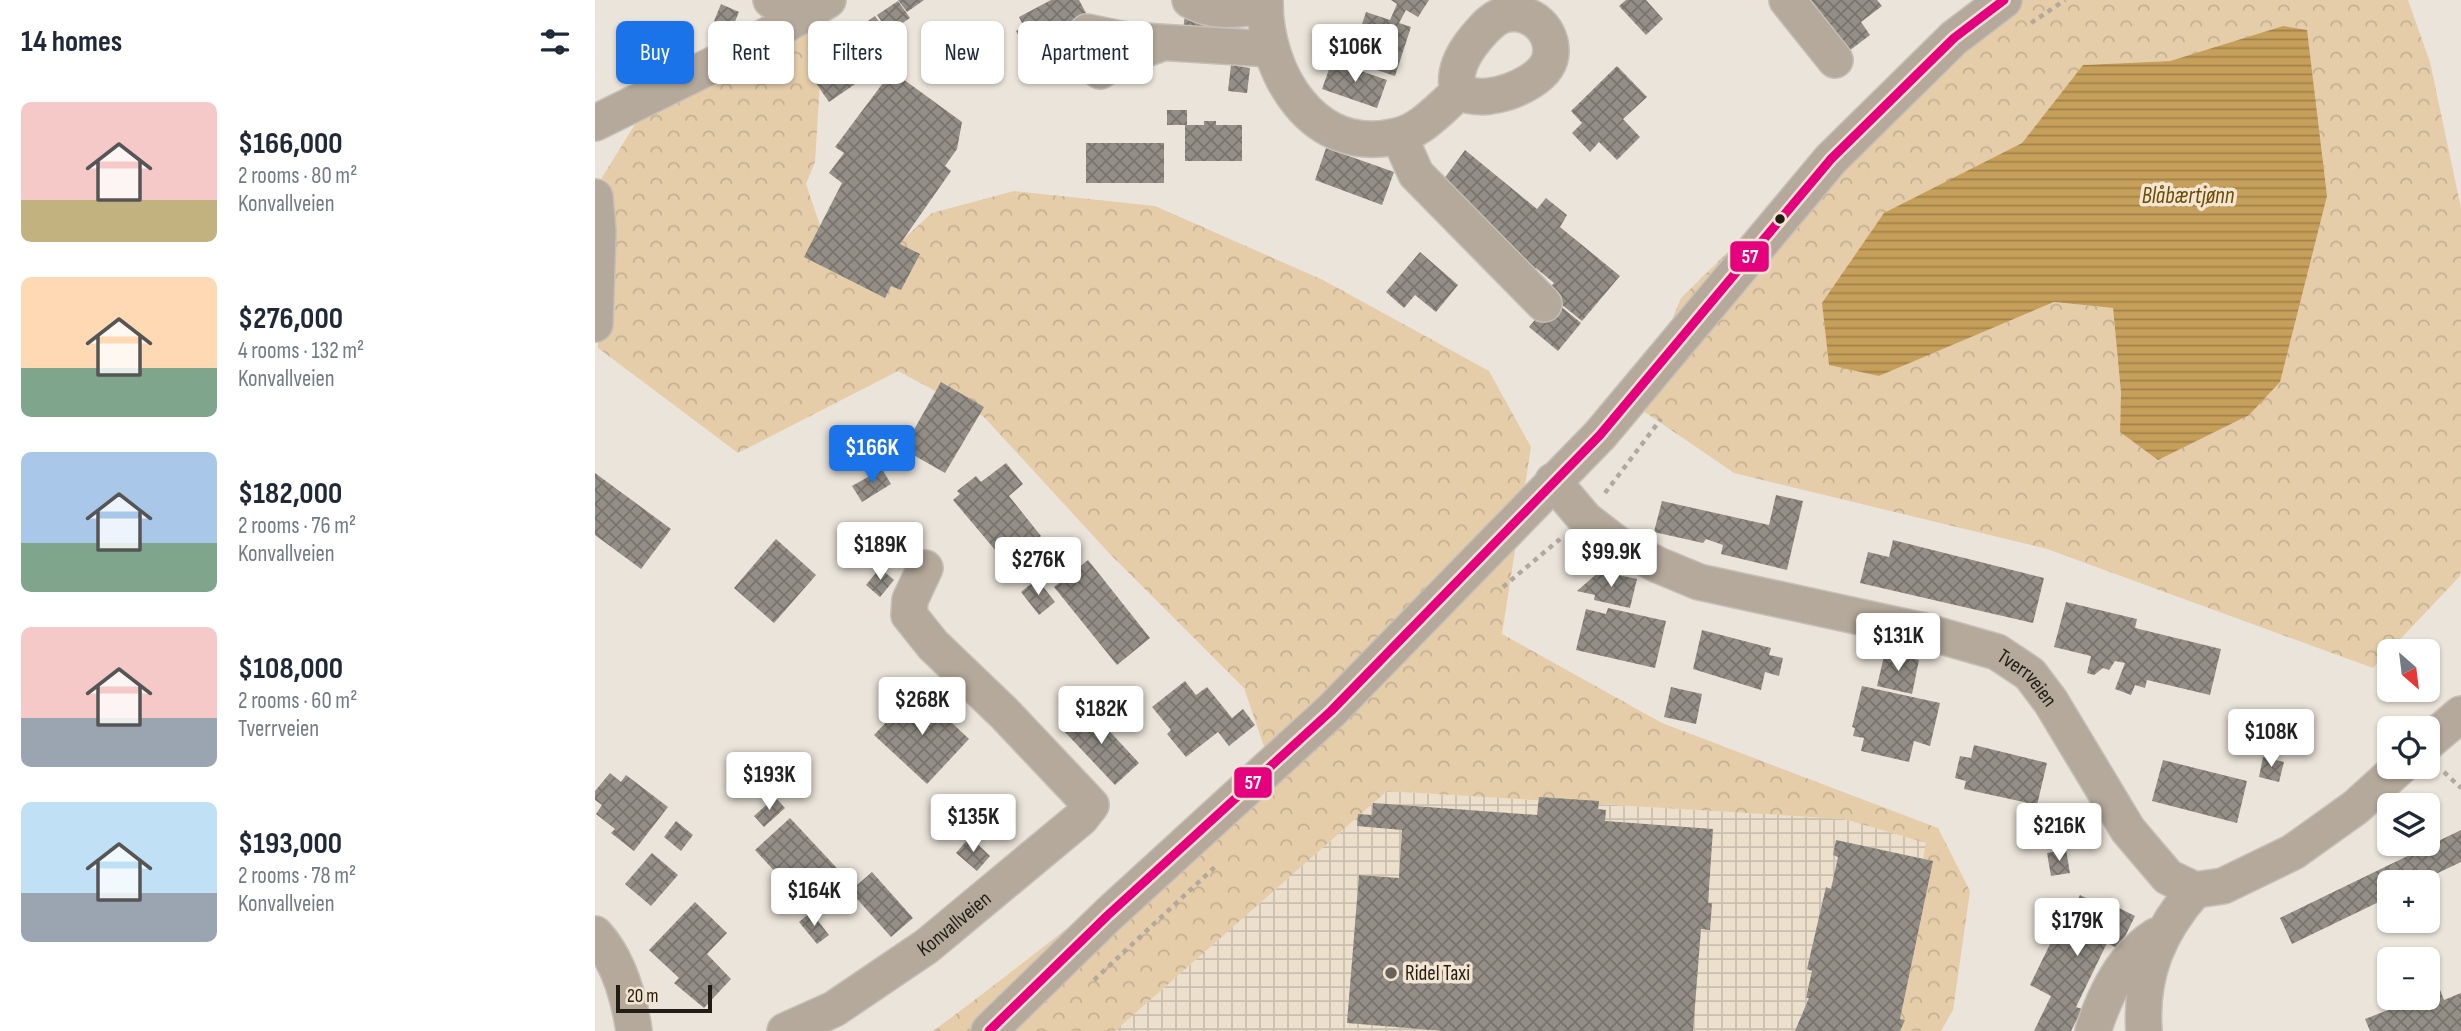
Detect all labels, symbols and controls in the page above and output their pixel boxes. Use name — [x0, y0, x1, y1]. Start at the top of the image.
chip: Buy — [616, 21, 694, 84]
chip: Rent — [708, 21, 794, 84]
chip: Filters — [808, 21, 907, 84]
chip: New — [921, 21, 1004, 84]
chip: Apartment — [1018, 21, 1153, 84]
icon: filters — [536, 23, 574, 61]
text: 14 homes — [21, 24, 122, 60]
pin: $106K — [1306, 24, 1404, 84]
text: $106K — [1328, 33, 1382, 61]
text: $166,000 — [238, 126, 343, 162]
icon: home — [77, 130, 161, 214]
text: 2 rooms · 80 m² — [238, 162, 357, 190]
water label: Blåbærtjønn — [2142, 182, 2235, 210]
text: Konvallveien — [238, 190, 335, 218]
unlabelled marker — [1773, 212, 1787, 226]
line badge: 57 — [1729, 240, 1770, 273]
text: 57 — [1742, 246, 1759, 269]
text: $276,000 — [238, 301, 343, 337]
icon: home — [77, 305, 161, 389]
text: 4 rooms · 132 m² — [238, 337, 364, 365]
text: Konvallveien — [238, 365, 335, 393]
pin: $166K — [823, 426, 921, 485]
text: $166K — [845, 434, 899, 462]
text: $182,000 — [238, 476, 342, 512]
icon: home — [77, 480, 161, 564]
text: 2 rooms · 76 m² — [238, 512, 356, 540]
pin: $189K — [831, 522, 929, 582]
pin: $99.9K — [1554, 530, 1668, 589]
text: $189K — [853, 531, 907, 559]
pin: $276K — [989, 538, 1087, 597]
text: $99.9K — [1581, 538, 1641, 566]
text: Konvallveien — [238, 540, 335, 568]
text: $276K — [1011, 546, 1065, 574]
pin: $131K — [1849, 614, 1947, 673]
text: $131K — [1872, 622, 1924, 650]
north arrow — [2377, 639, 2439, 702]
map controls — [2377, 639, 2440, 1010]
street label: Tverrveien — [1992, 644, 2062, 712]
text: $108,000 — [238, 651, 343, 687]
icon: home — [77, 655, 161, 739]
pin: $268K — [873, 678, 971, 737]
text: $268K — [895, 686, 949, 714]
pin: $182K — [1052, 686, 1150, 746]
text: 2 rooms · 60 m² — [238, 687, 357, 715]
text: $182K — [1074, 695, 1128, 723]
pin: $108K — [2222, 710, 2320, 769]
text: Tverrveien — [238, 715, 319, 743]
button: locate — [2377, 716, 2440, 779]
text: $108K — [2244, 718, 2298, 746]
pin: $193K — [720, 752, 818, 812]
text: $193K — [742, 761, 796, 789]
line badge: 57 — [1233, 766, 1273, 799]
text: 57 — [1245, 772, 1262, 795]
button: layers — [2377, 793, 2440, 856]
pin: $135K — [924, 794, 1022, 854]
text: $135K — [947, 803, 999, 831]
pin: $216K — [2010, 804, 2108, 863]
text: $216K — [2032, 812, 2086, 840]
text: $193,000 — [238, 826, 342, 862]
icon: home — [77, 830, 161, 914]
text: 2 rooms · 78 m² — [238, 862, 356, 890]
pin: $164K — [765, 869, 863, 928]
button: + — [2377, 870, 2440, 933]
text: $164K — [787, 877, 841, 905]
street label: Konvallveien — [913, 886, 996, 962]
text: Konvallveien — [238, 890, 335, 918]
pin: $179K — [2028, 898, 2126, 958]
text: $179K — [2051, 907, 2103, 935]
button: − — [2377, 947, 2440, 1010]
place label: Ridel Taxi — [1405, 961, 1470, 986]
marker: Ridel Taxi — [1383, 965, 1399, 981]
scale bar — [616, 982, 712, 1014]
text: 20 m — [627, 985, 659, 1008]

